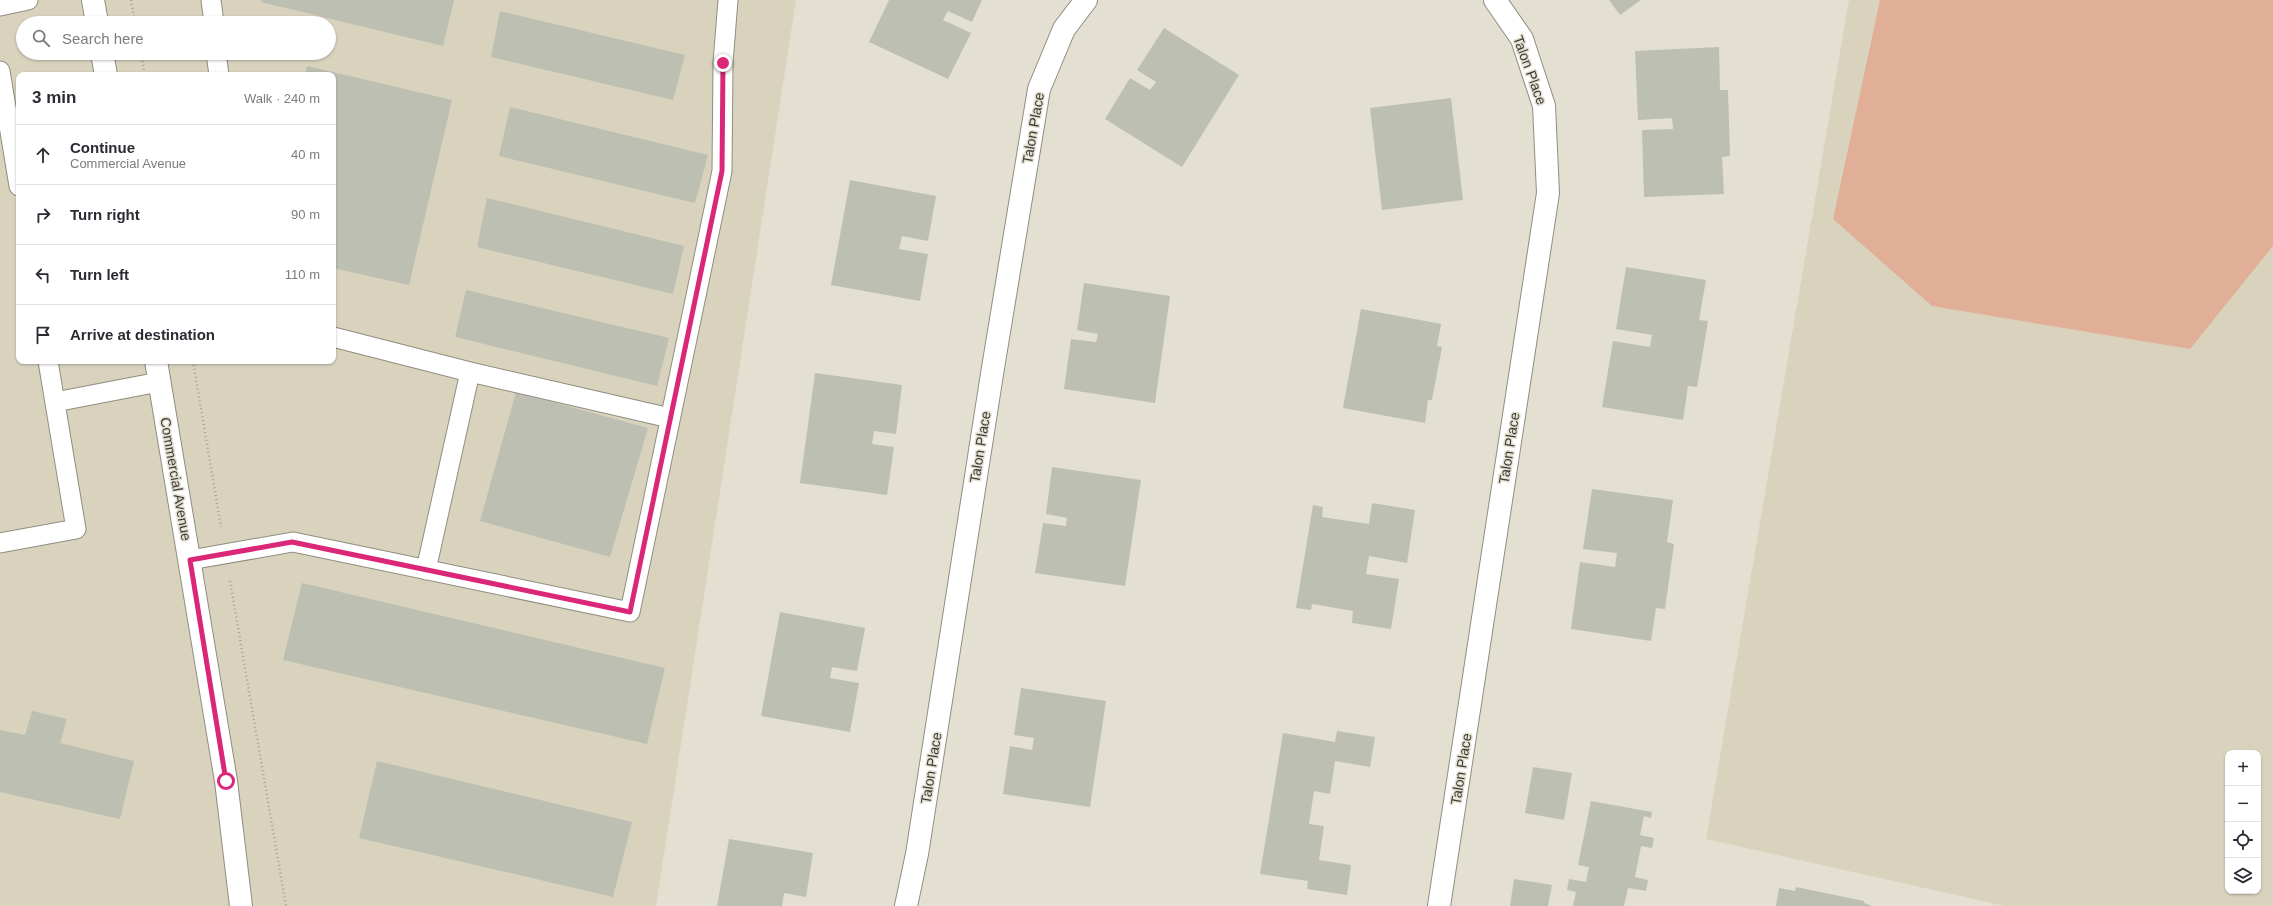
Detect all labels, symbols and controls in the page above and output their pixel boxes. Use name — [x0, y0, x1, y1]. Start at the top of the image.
search box — [16, 16, 336, 60]
icon: search — [30, 27, 52, 49]
text: Search here — [62, 30, 144, 47]
street label: Talon Place — [1510, 33, 1550, 107]
route end — [714, 54, 732, 72]
text: 3 min — [32, 88, 76, 107]
text: Walk · 240 m — [244, 91, 320, 106]
street label: Talon Place — [1019, 91, 1047, 165]
text: Continue — [70, 139, 135, 156]
icon: ahead — [32, 144, 54, 166]
text: 40 m — [291, 147, 320, 162]
text: Commercial Avenue — [70, 156, 186, 171]
icon: right — [32, 204, 54, 226]
text: Turn right — [70, 206, 140, 223]
text: 90 m — [291, 207, 320, 222]
icon: left — [32, 264, 54, 286]
text: Turn left — [70, 266, 129, 283]
text: 110 m — [285, 267, 320, 282]
icon: arrive — [32, 324, 54, 346]
text: Arrive at destination — [70, 326, 215, 343]
street label: Talon Place — [966, 410, 994, 484]
street label: Talon Place — [1495, 411, 1523, 485]
street label: Commercial Avenue — [157, 416, 195, 542]
street label: Talon Place — [917, 731, 945, 805]
street label: Talon Place — [1447, 732, 1475, 806]
map controls — [2225, 750, 2261, 894]
button: + — [2225, 750, 2261, 786]
route start — [217, 772, 235, 790]
button: − — [2225, 786, 2261, 822]
button: locate — [2225, 822, 2261, 858]
button: layers — [2225, 858, 2261, 894]

